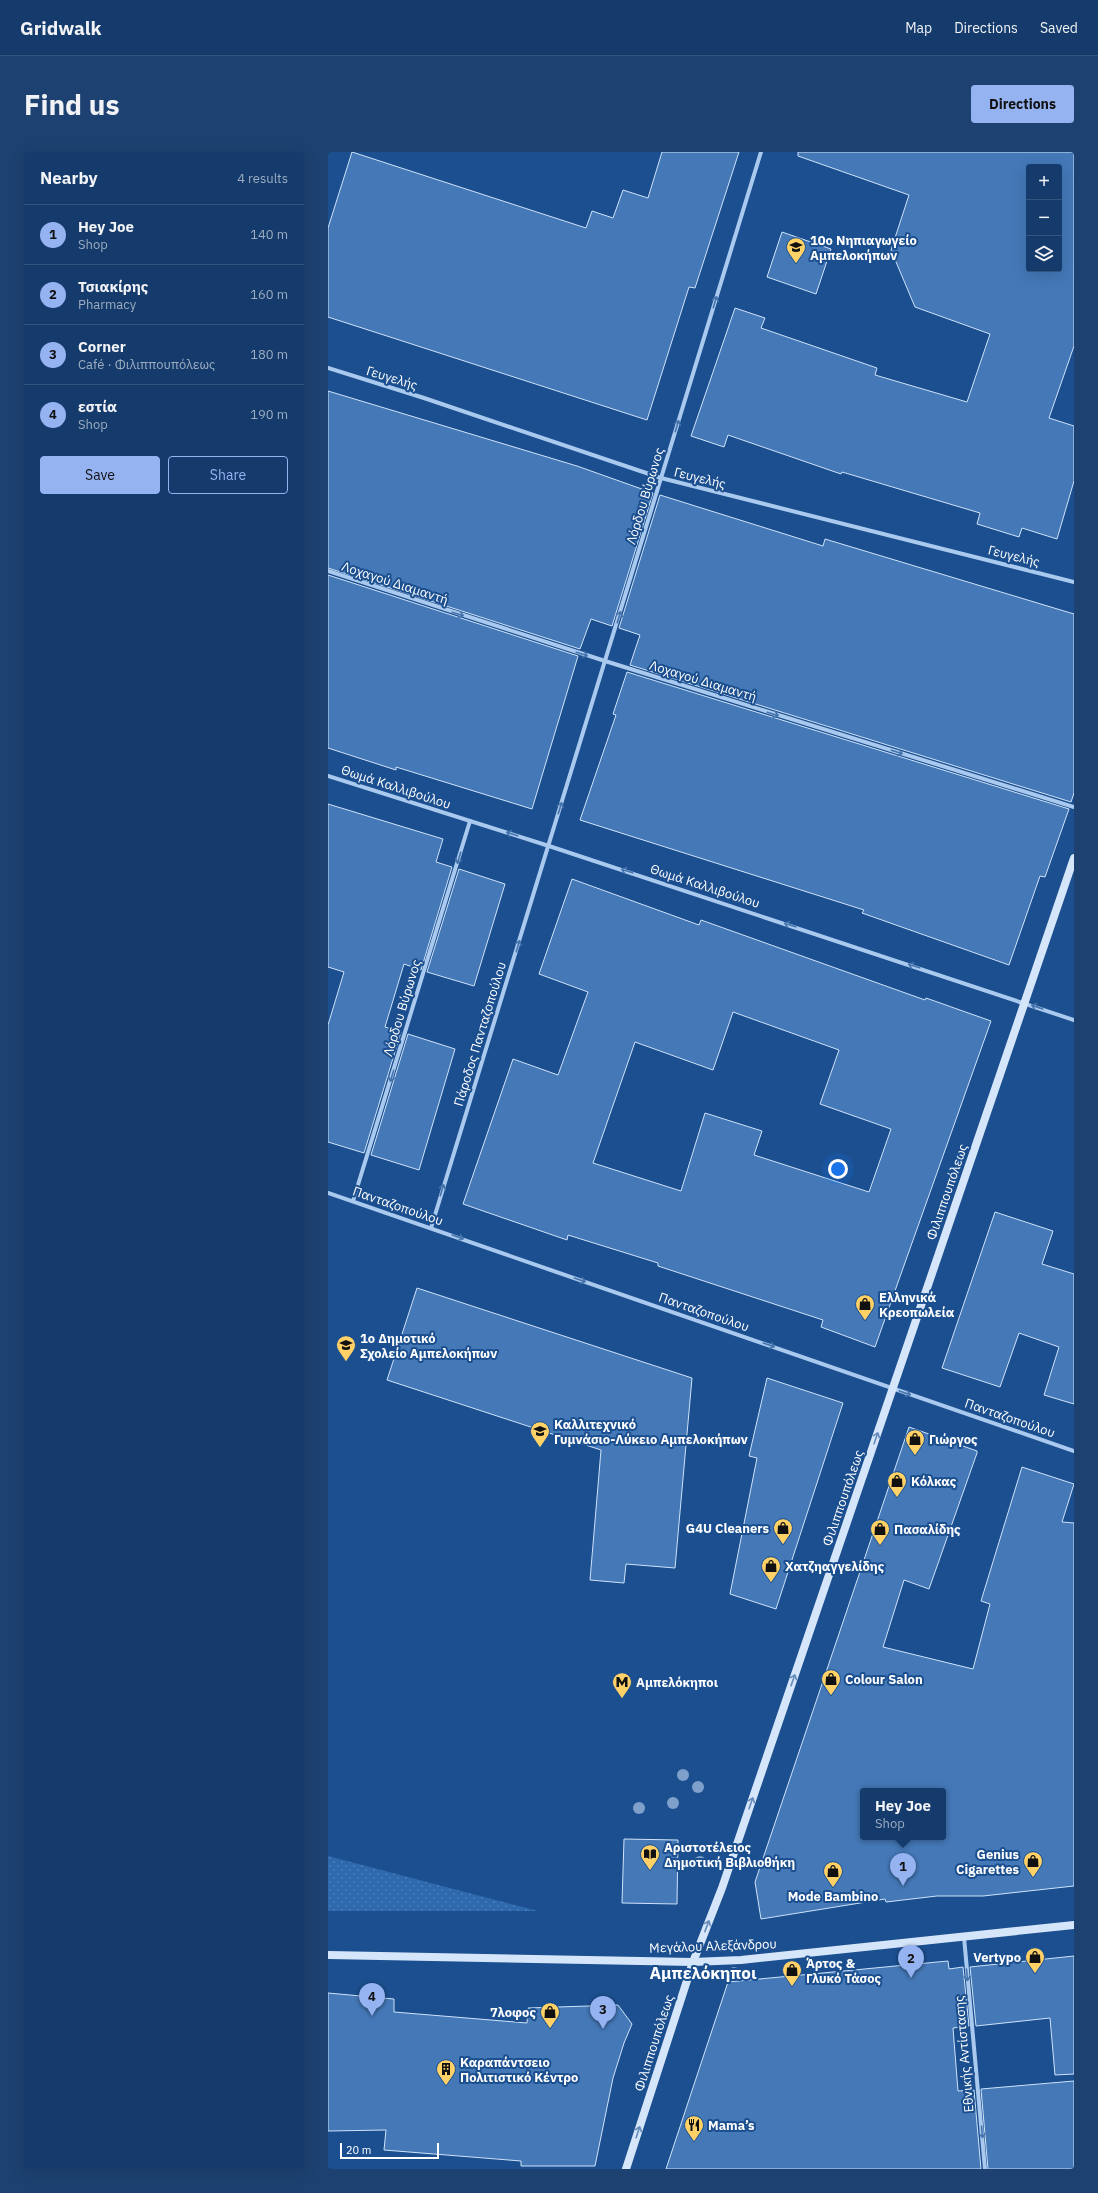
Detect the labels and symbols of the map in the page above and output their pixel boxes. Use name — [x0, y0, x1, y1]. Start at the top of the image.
place label: 10ο Νηπιαγωγείο Αμπελοκήπων — [810, 232, 917, 264]
school or university icon: 10ο Νηπιαγωγείο Αμπελοκήπων — [785, 236, 807, 264]
one-way arrow — [712, 295, 719, 308]
street label: Γευγελής — [364, 362, 420, 394]
one-way arrow — [674, 420, 681, 433]
street label: Λόρδου Βύρωνος — [622, 446, 668, 546]
street label: Γευγελής — [672, 463, 728, 493]
street label: Γευγελής — [986, 541, 1042, 571]
street label: Λοχαγού Διαμαντή — [340, 558, 450, 608]
one-way arrow — [452, 611, 465, 618]
one-way arrow — [616, 611, 623, 624]
one-way arrow — [575, 651, 588, 658]
street label: Λοχαγού Διαμαντή — [647, 657, 759, 705]
one-way arrow — [767, 710, 779, 718]
one-way arrow — [890, 749, 903, 756]
street label: Θωμά Καλλιβούλου — [339, 761, 453, 813]
one-way arrow — [557, 802, 564, 815]
one-way arrow — [505, 830, 518, 837]
one-way arrow — [455, 851, 462, 864]
street label: Θωμά Καλλιβούλου — [648, 860, 762, 912]
one-way arrow — [621, 867, 633, 875]
one-way arrow — [784, 921, 797, 928]
one-way arrow — [515, 940, 522, 953]
street label: Λόρδου Βύρωνος — [379, 958, 425, 1058]
street label: Πάροδος Πανταζοπούλου — [450, 960, 510, 1108]
one-way arrow — [907, 962, 920, 969]
one-way arrow — [1032, 1002, 1044, 1010]
one-way arrow — [388, 1069, 395, 1082]
street label: Φιλιππουπόλεως — [923, 1142, 971, 1242]
your location — [828, 1159, 848, 1179]
street label: Πανταζοπούλου — [351, 1183, 445, 1229]
one-way arrow — [439, 1184, 446, 1197]
one-way arrow — [451, 1234, 464, 1241]
one-way arrow — [574, 1276, 586, 1284]
street label: Πανταζοπούλου — [657, 1289, 751, 1335]
place label: Ελληνικά Κρεοπωλεία — [879, 1289, 955, 1321]
shop icon: Ελληνικά Κρεοπωλεία — [854, 1293, 876, 1321]
place label: 1ο Δημοτικό Σχολείο Αμπελοκήπων — [360, 1330, 497, 1362]
school or university icon: 1ο Δημοτικό Σχολείο Αμπελοκήπων — [335, 1334, 357, 1362]
one-way arrow — [763, 1342, 775, 1350]
one-way arrow — [899, 1389, 911, 1397]
street label: Πανταζοπούλου — [963, 1395, 1057, 1441]
place label: Καλλιτεχνικό Γυμνάσιο-Λύκειο Αμπελοκήπων — [554, 1416, 748, 1448]
school or university icon: Καλλιτεχνικό Γυμνάσιο-Λύκειο Αμπελοκήπων — [529, 1420, 551, 1448]
shop icon: Γιώργος — [904, 1428, 926, 1456]
place label: Γιώργος — [929, 1431, 978, 1448]
one-way arrow — [873, 1432, 880, 1445]
street label: Φιλιππουπόλεως — [819, 1448, 867, 1548]
shop icon: Κόλκας — [886, 1470, 908, 1498]
place label: Κόλκας — [911, 1473, 957, 1490]
shop icon: G4U Cleaners — [772, 1517, 794, 1545]
shop icon: Πασαλίδης — [869, 1518, 891, 1546]
place label: G4U Cleaners — [686, 1520, 769, 1537]
place label: Πασαλίδης — [894, 1521, 961, 1538]
shop icon: Χατζηαγγελίδης — [760, 1555, 782, 1583]
place label: Χατζηαγγελίδης — [785, 1558, 885, 1575]
shop icon: Colour Salon — [820, 1668, 842, 1696]
metro station icon: Αμπελόκηποι — [611, 1671, 633, 1699]
place label: Colour Salon — [845, 1671, 923, 1688]
place label: Αμπελόκηποι — [636, 1674, 719, 1691]
one-way arrow — [790, 1674, 797, 1687]
one-way arrow — [748, 1797, 755, 1810]
place label: Αριστοτέλειος Δημοτική Βιβλιοθήκη — [664, 1839, 795, 1871]
library icon: Αριστοτέλειος Δημοτική Βιβλιοθήκη — [639, 1843, 661, 1871]
place label: Genius Cigarettes — [956, 1846, 1019, 1878]
shop icon: Genius Cigarettes — [1022, 1850, 1044, 1878]
pin: 1 — [890, 1853, 916, 1886]
shop icon: Mode Bambino — [822, 1860, 844, 1888]
place label: Mode Bambino — [788, 1888, 878, 1905]
one-way arrow — [704, 1920, 712, 1932]
street label: Μεγάλου Αλεξάνδρου — [649, 1935, 777, 1957]
pin: 2 — [898, 1945, 924, 1978]
shop icon: Vertypo — [1024, 1946, 1046, 1974]
place label: Vertypo — [973, 1949, 1021, 1966]
place label: Άρτος & Γλυκό Τάσος — [806, 1955, 881, 1987]
shop icon: Άρτος & Γλυκό Τάσος — [781, 1959, 803, 1987]
district label: Αμπελόκηποι — [649, 1962, 757, 1984]
one-way arrow — [964, 1968, 971, 1981]
pin: 4 — [359, 1983, 385, 2016]
street label: Φιλιππουπόλεως — [630, 1992, 678, 2094]
street label: Εθνικής Αντίστασης — [950, 1995, 978, 2113]
pin: 3 — [590, 1996, 616, 2029]
shop icon: 7λοφος — [539, 2001, 561, 2029]
place label: 7λοφος — [490, 2004, 536, 2021]
place label: Καραπάντσειο Πολιτιστικό Κέντρο — [460, 2054, 578, 2086]
building icon: Καραπάντσειο Πολιτιστικό Κέντρο — [435, 2058, 457, 2086]
restaurant icon: Mama’s — [683, 2114, 705, 2142]
place label: Mama’s — [708, 2117, 755, 2134]
one-way arrow — [978, 2125, 985, 2138]
one-way arrow — [635, 2126, 643, 2138]
scale bar — [340, 2141, 439, 2160]

